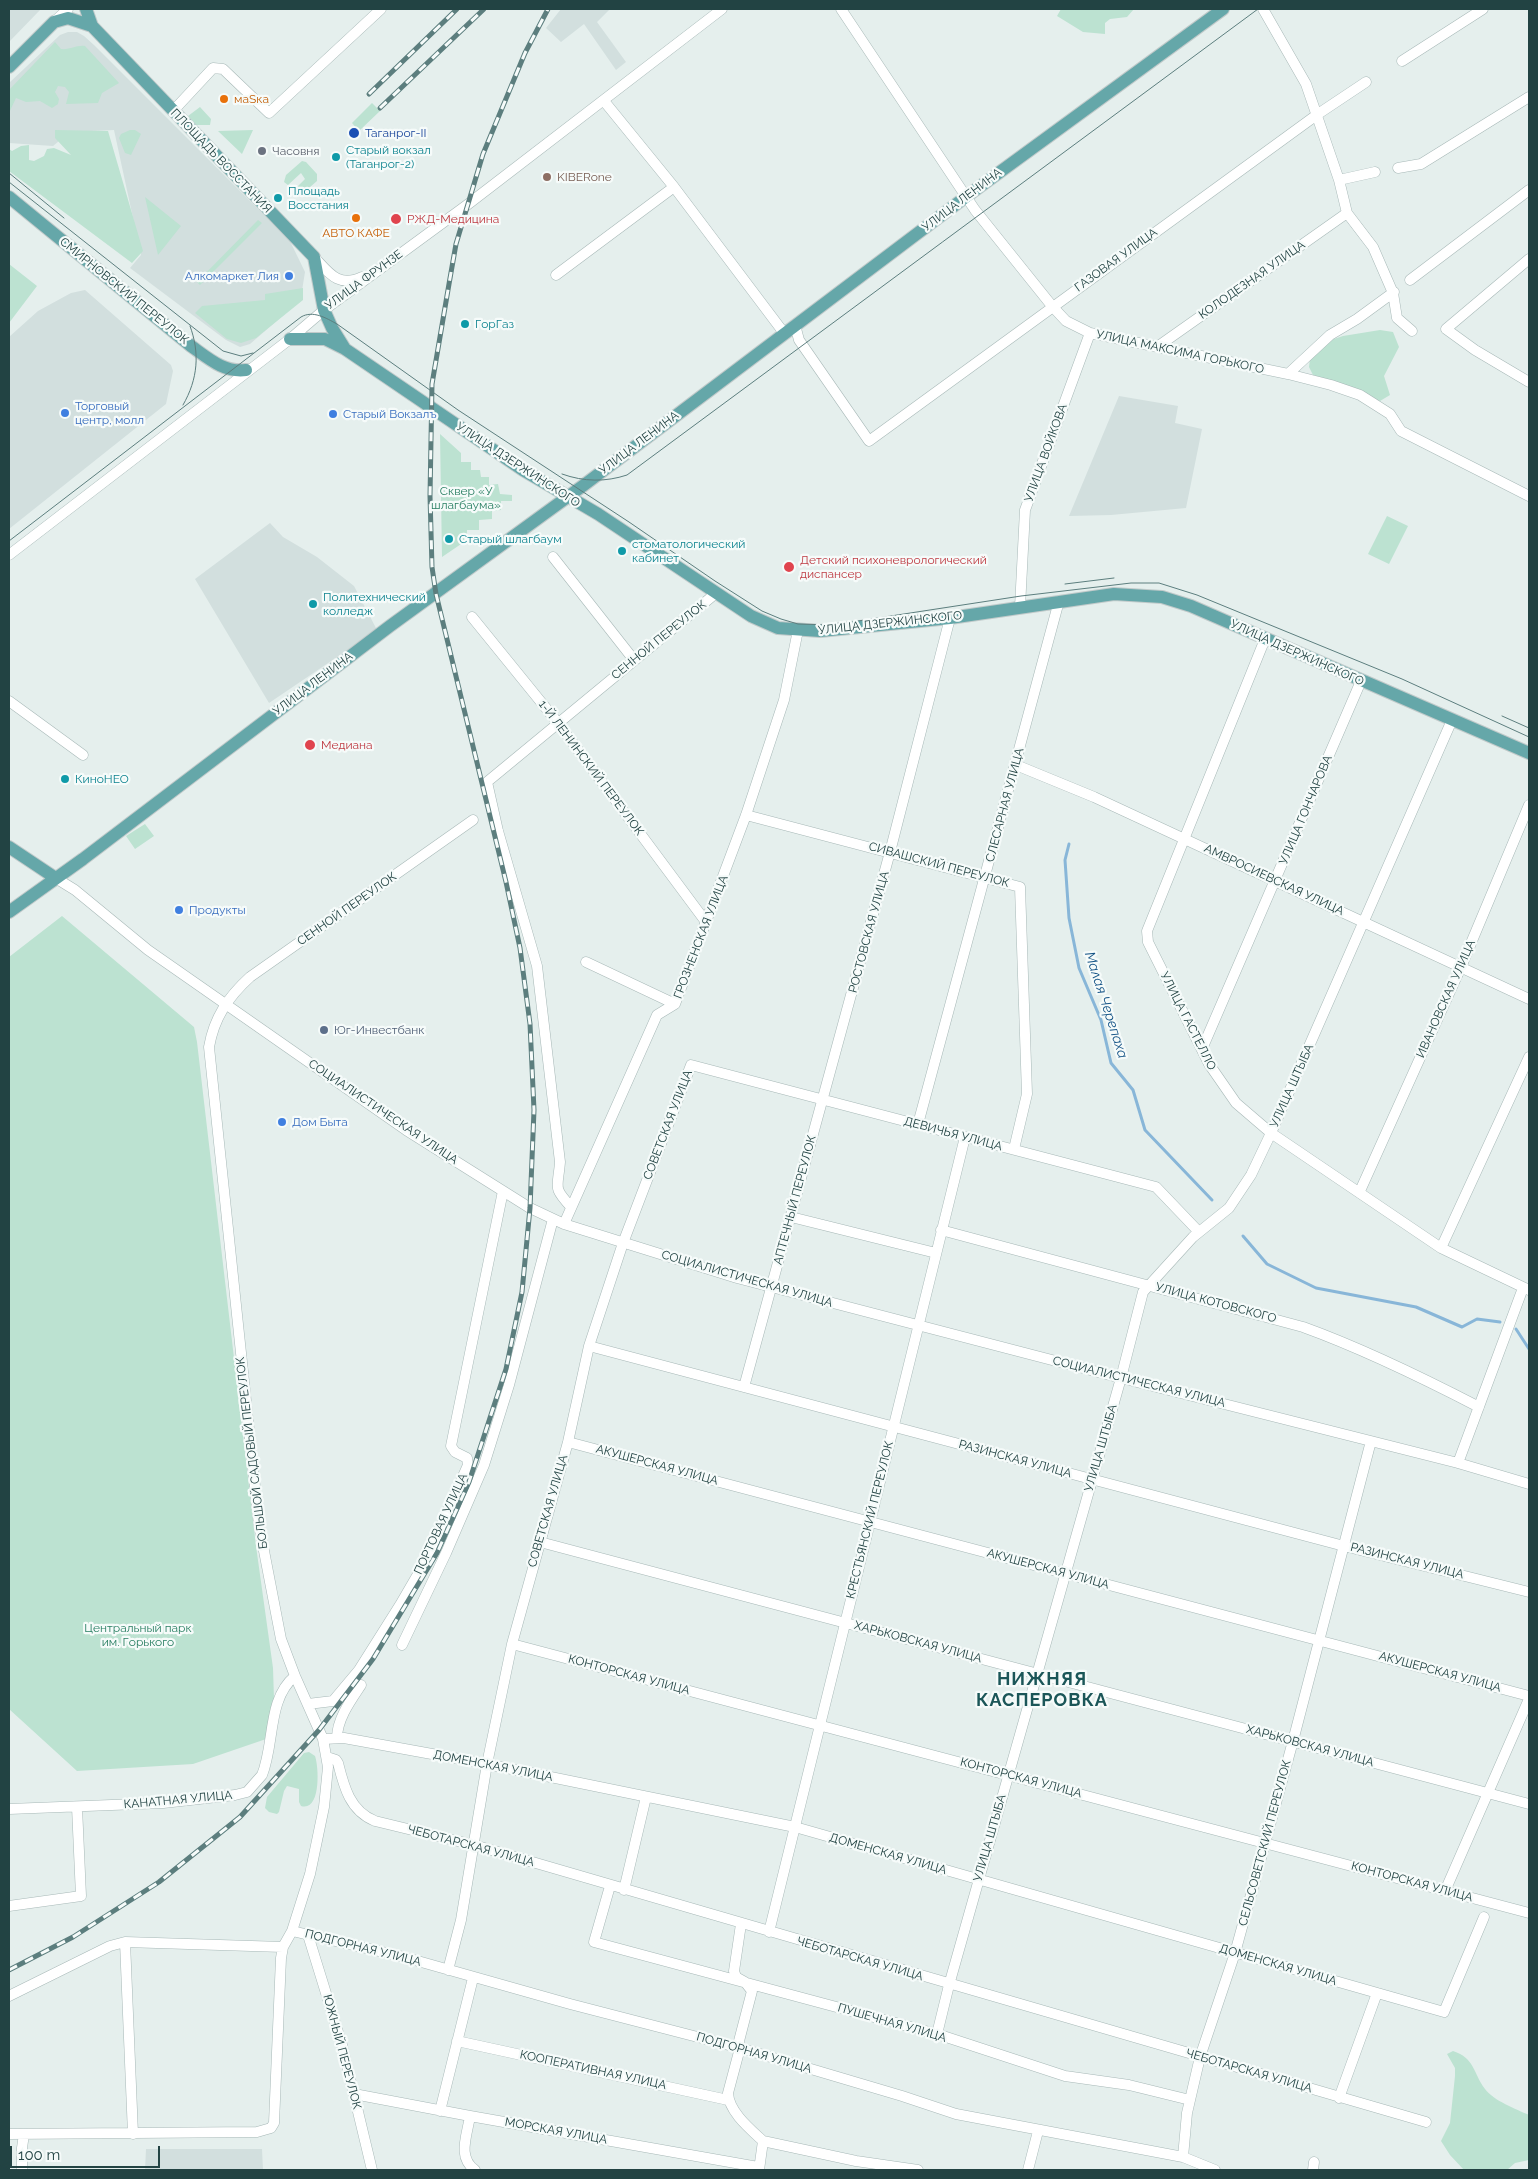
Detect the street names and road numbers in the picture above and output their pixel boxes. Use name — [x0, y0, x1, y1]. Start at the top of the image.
street label: ПЛОЩАДЬ ВОССТАНИЯ — [167, 106, 275, 216]
street label: УЛИЦА ЛЕНИНА — [919, 165, 1005, 235]
street label: ГАЗОВАЯ УЛИЦА — [1072, 225, 1160, 295]
street label: СМИРНОВСКИЙ ПЕРЕУЛОК — [57, 235, 191, 347]
street label: КОЛОДЕЗНАЯ УЛИЦА — [1196, 238, 1308, 322]
street label: УЛИЦА ФРУНЗЕ — [322, 247, 406, 313]
street label: УЛИЦА МАКСИМА ГОРЬКОГО — [1095, 327, 1265, 377]
street label: УЛИЦА ВОЙКОВА — [1022, 402, 1070, 504]
street label: УЛИЦА ЛЕНИНА — [596, 408, 682, 478]
street label: УЛИЦА ДЗЕРЖИНСКОГО — [453, 420, 583, 510]
street label: СЕННОЙ ПЕРЕУЛОК — [609, 597, 709, 683]
street label: УЛИЦА ДЗЕРЖИНСКОГО — [817, 608, 963, 638]
street label: УЛИЦА ДЗЕРЖИНСКОГО — [1228, 617, 1366, 689]
street label: УЛИЦА ЛЕНИНА — [270, 649, 356, 719]
street label: 1-Й ЛЕНИНСКИЙ ПЕРЕУЛОК — [535, 698, 647, 838]
street label: СЛЕСАРНАЯ УЛИЦА — [983, 746, 1027, 864]
street label: УЛИЦА ГОНЧАРОВА — [1276, 753, 1336, 867]
street label: СИВАШСКИЙ ПЕРЕУЛОК — [867, 839, 1011, 891]
street label: АМВРОСИЕВСКАЯ УЛИЦА — [1202, 841, 1346, 919]
street label: СЕННОЙ ПЕРЕУЛОК — [295, 869, 399, 949]
street label: РОСТОВСКАЯ УЛИЦА — [846, 870, 892, 994]
street label: ГРОЗНЕНСКАЯ УЛИЦА — [671, 873, 731, 1001]
street label: ИВАНОВСКАЯ УЛИЦА — [1413, 938, 1479, 1060]
street label: УЛИЦА ГАСТЕЛЛО — [1157, 969, 1219, 1073]
street label: УЛИЦА ШТЫБА — [1267, 1042, 1317, 1130]
street label: СОЦИАЛИСТИЧЕСКАЯ УЛИЦА — [305, 1056, 461, 1168]
street label: СОВЕТСКАЯ УЛИЦА — [640, 1068, 696, 1182]
street label: ДЕВИЧЬЯ УЛИЦА — [902, 1114, 1004, 1154]
street label: АПТЕЧНЫЙ ПЕРЕУЛОК — [771, 1134, 819, 1266]
street label: СОЦИАЛИСТИЧЕСКАЯ УЛИЦА — [660, 1248, 834, 1310]
street label: УЛИЦА КОТОВСКОГО — [1154, 1280, 1278, 1326]
street label: СОЦИАЛИСТИЧЕСКАЯ УЛИЦА — [1051, 1354, 1227, 1410]
street label: БОЛЬШОЙ САДОВЫЙ ПЕРЕУЛОК — [233, 1356, 271, 1550]
street label: УЛИЦА ШТЫБА — [1082, 1403, 1120, 1493]
street label: РАЗИНСКАЯ УЛИЦА — [957, 1437, 1073, 1481]
street label: КРЕСТЬЯНСКИЙ ПЕРЕУЛОК — [843, 1440, 897, 1600]
street label: АКУШЕРСКАЯ УЛИЦА — [594, 1442, 720, 1488]
street label: СОВЕТСКАЯ УЛИЦА — [525, 1453, 571, 1569]
street label: ПОРТОВАЯ УЛИЦА — [411, 1471, 471, 1577]
street label: РАЗИНСКАЯ УЛИЦА — [1349, 1540, 1465, 1582]
street label: АКУШЕРСКАЯ УЛИЦА — [985, 1546, 1111, 1592]
street label: ХАРЬКОВСКАЯ УЛИЦА — [853, 1618, 983, 1666]
street label: АКУШЕРСКАЯ УЛИЦА — [1377, 1649, 1503, 1695]
street label: КОНТОРСКАЯ УЛИЦА — [567, 1652, 691, 1698]
street label: ХАРЬКОВСКАЯ УЛИЦА — [1245, 1722, 1375, 1770]
street label: ДОМЕНСКАЯ УЛИЦА — [432, 1747, 554, 1785]
street label: КОНТОРСКАЯ УЛИЦА — [959, 1755, 1083, 1801]
street label: СЕЛЬСОВЕТСКИЙ ПЕРЕУЛОК — [1236, 1758, 1294, 1928]
street label: КАНАТНАЯ УЛИЦА — [123, 1788, 233, 1812]
street label: УЛИЦА ШТЫБА — [971, 1793, 1009, 1883]
street label: ЧЕБОТАРСКАЯ УЛИЦА — [406, 1822, 536, 1870]
street label: ДОМЕНСКАЯ УЛИЦА — [828, 1830, 948, 1878]
street label: КОНТОРСКАЯ УЛИЦА — [1350, 1859, 1474, 1905]
street label: ПОДГОРНАЯ УЛИЦА — [304, 1927, 422, 1969]
street label: ЧЕБОТАРСКАЯ УЛИЦА — [795, 1934, 925, 1984]
street label: ДОМЕНСКАЯ УЛИЦА — [1218, 1941, 1338, 1989]
street label: ЮЖНЫЙ ПЕРЕУЛОК — [320, 1993, 364, 2111]
street label: ПУШЕЧНАЯ УЛИЦА — [836, 2001, 948, 2045]
street label: ПОДГОРНАЯ УЛИЦА — [695, 2030, 813, 2076]
street label: ЧЕБОТАРСКАЯ УЛИЦА — [1184, 2046, 1314, 2096]
street label: КООПЕРАТИВНАЯ УЛИЦА — [518, 2047, 668, 2093]
street label: МОРСКАЯ УЛИЦА — [504, 2115, 608, 2147]

